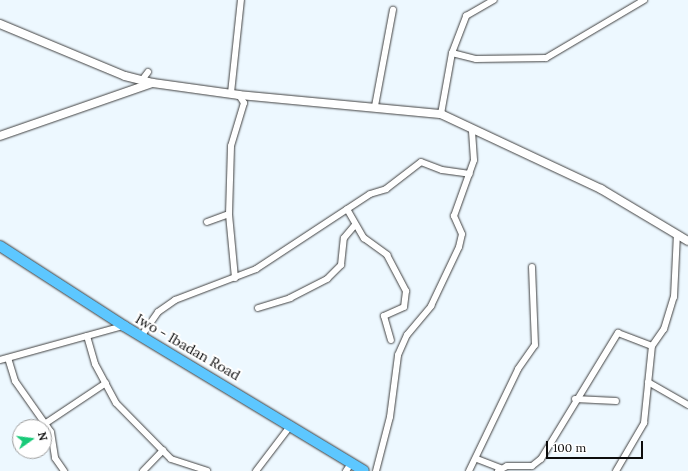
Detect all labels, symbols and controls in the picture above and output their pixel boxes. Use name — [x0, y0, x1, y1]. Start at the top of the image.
street label: Iwo - Ibadan Road — [133, 310, 243, 384]
north arrow — [12, 419, 52, 459]
text: N — [35, 431, 50, 442]
scale bar — [548, 433, 645, 459]
text: 100 m — [553, 440, 586, 455]

